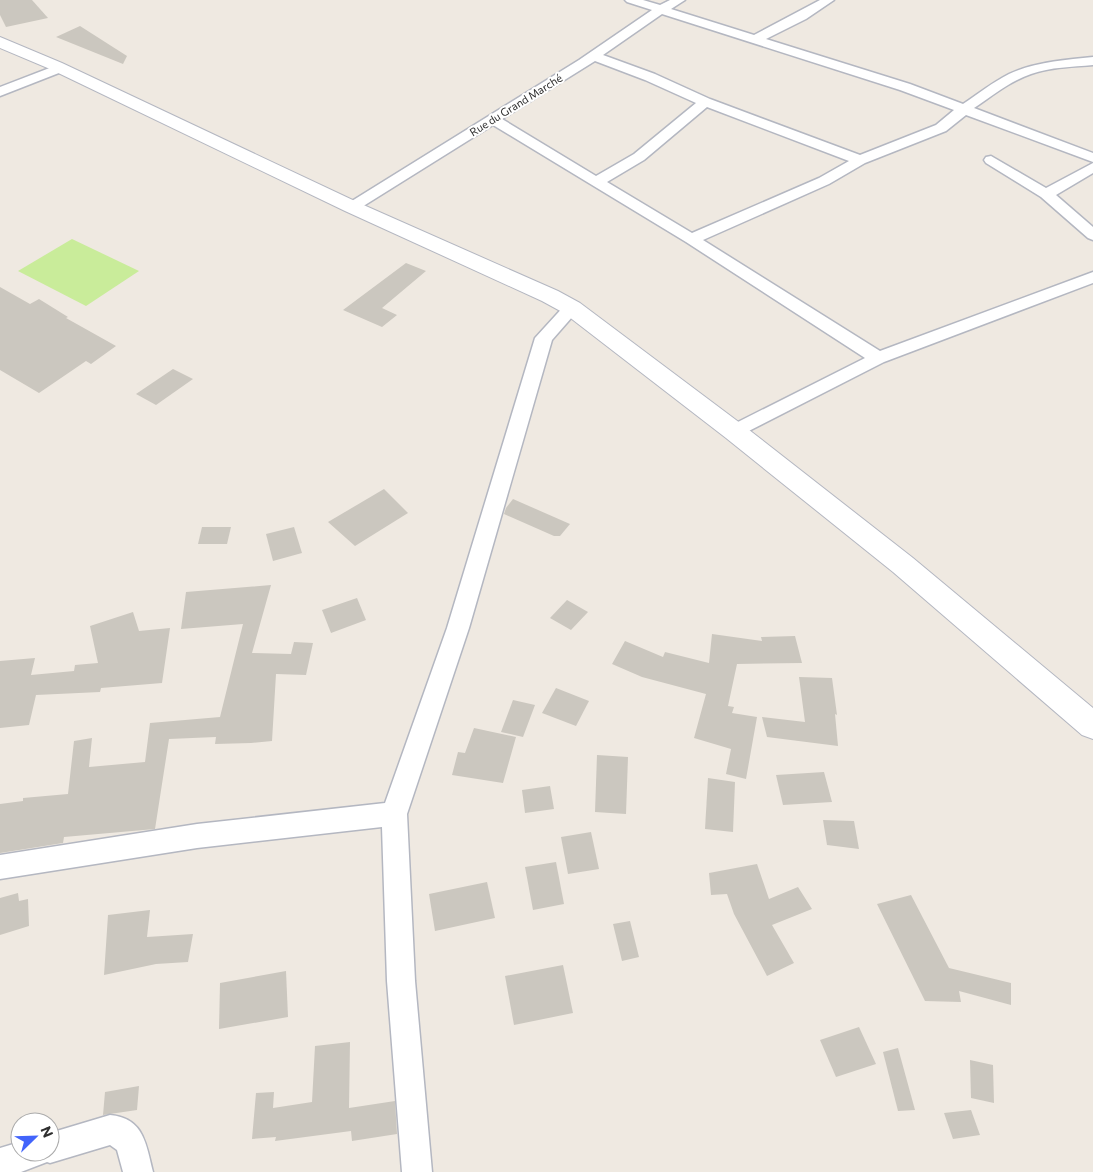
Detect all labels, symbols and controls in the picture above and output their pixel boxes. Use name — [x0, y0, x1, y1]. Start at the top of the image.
street label: Rue du Grand Marché — [467, 71, 565, 138]
north arrow — [10, 1112, 60, 1162]
text: N — [38, 1124, 57, 1140]

